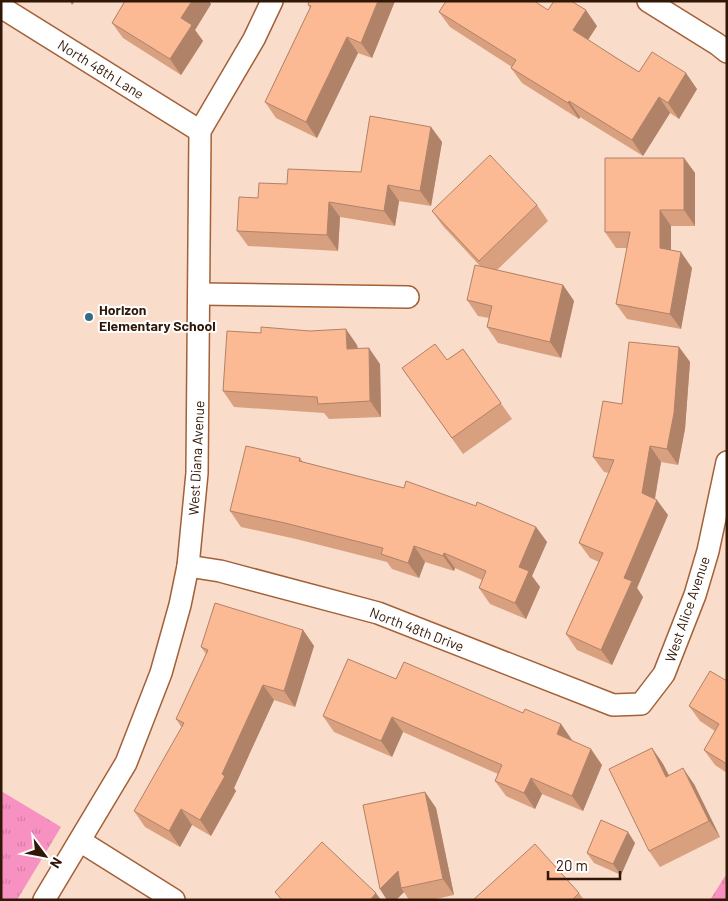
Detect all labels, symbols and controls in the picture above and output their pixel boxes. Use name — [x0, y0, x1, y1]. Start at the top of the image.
street label: North 48th Lane — [55, 36, 147, 102]
place label: Horizon Elementary School — [99, 301, 216, 334]
marker: Horizon Elementary School — [83, 311, 95, 323]
street label: West Diana Avenue — [185, 400, 207, 516]
street label: West Alice Avenue — [661, 554, 713, 664]
street label: North 48th Drive — [368, 603, 466, 655]
north arrow — [20, 831, 70, 881]
scale bar — [548, 848, 620, 880]
text: N — [47, 855, 66, 872]
text: 20 m — [556, 856, 588, 874]

